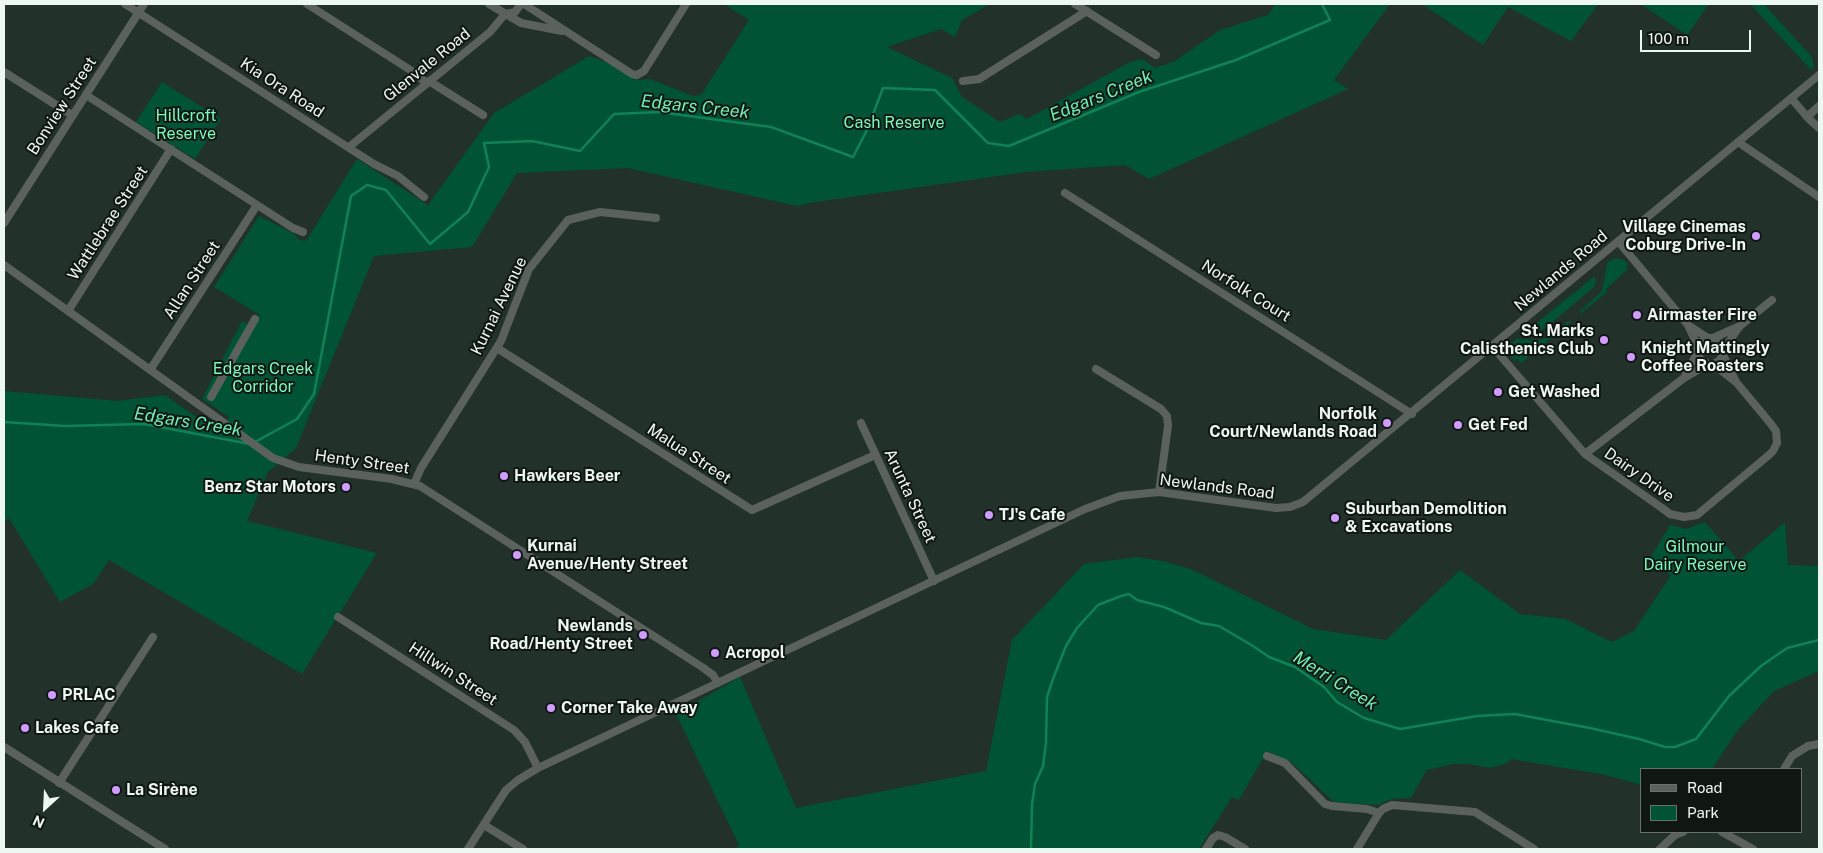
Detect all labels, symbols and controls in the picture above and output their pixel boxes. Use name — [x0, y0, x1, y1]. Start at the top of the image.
scale bar — [1643, 20, 1754, 52]
street label: Glenvale Road — [380, 24, 474, 106]
text: 100 m — [1648, 30, 1689, 47]
street label: Bonview Street — [23, 53, 101, 159]
street label: Kia Ora Road — [237, 54, 327, 122]
water label: Edgars Creek — [1046, 66, 1156, 126]
water label: Edgars Creek — [640, 91, 750, 123]
park label: Hillcroft Reserve — [156, 106, 216, 144]
park label: Cash Reserve — [843, 113, 945, 133]
street label: Wattlebrae Street — [64, 162, 152, 284]
place label: Village Cinemas Coburg Drive-In — [1622, 217, 1746, 255]
street label: Newlands Road — [1511, 226, 1611, 316]
marker: Village Cinemas Coburg Drive-In — [1750, 230, 1762, 242]
street label: Allan Street — [160, 237, 224, 323]
street label: Kurnai Avenue — [467, 254, 531, 358]
street label: Norfolk Court — [1198, 256, 1294, 326]
place label: Airmaster Fire — [1647, 305, 1757, 325]
marker: Airmaster Fire — [1631, 309, 1643, 321]
place label: St. Marks Calisthenics Club — [1460, 321, 1594, 359]
marker: St. Marks Calisthenics Club — [1598, 334, 1610, 346]
place label: Knight Mattingly Coffee Roasters — [1641, 338, 1770, 376]
marker: Knight Mattingly Coffee Roasters — [1625, 351, 1637, 363]
park label: Edgars Creek Corridor — [213, 359, 313, 397]
place label: Get Washed — [1508, 382, 1600, 402]
marker: Get Washed — [1492, 386, 1504, 398]
water label: Edgars Creek — [133, 403, 243, 441]
place label: Norfolk Court/Newlands Road — [1209, 404, 1377, 442]
place label: Get Fed — [1468, 415, 1528, 435]
marker: Norfolk Court/Newlands Road — [1381, 417, 1393, 429]
marker: Get Fed — [1452, 419, 1464, 431]
street label: Malua Street — [643, 420, 735, 488]
street label: Dairy Drive — [1600, 444, 1678, 506]
street label: Henty Street — [313, 446, 411, 478]
street label: Arunta Street — [880, 446, 940, 546]
place label: Hawkers Beer — [514, 466, 620, 486]
marker: Hawkers Beer — [498, 470, 510, 482]
street label: Newlands Road — [1158, 470, 1276, 504]
place label: Benz Star Motors — [204, 477, 336, 497]
marker: Benz Star Motors — [340, 481, 352, 493]
place label: Suburban Demolition & Excavations — [1345, 499, 1507, 537]
place label: TJ's Cafe — [999, 505, 1066, 525]
marker: TJ's Cafe — [983, 509, 995, 521]
marker: Suburban Demolition & Excavations — [1329, 512, 1341, 524]
place label: Kurnai Avenue/Henty Street — [527, 536, 688, 574]
park label: Gilmour Dairy Reserve — [1643, 537, 1747, 575]
marker: Kurnai Avenue/Henty Street — [511, 549, 523, 561]
place label: Newlands Road/Henty Street — [489, 616, 633, 654]
marker: Newlands Road/Henty Street — [637, 629, 649, 641]
street label: Hillwin Street — [405, 638, 501, 710]
place label: Acropol — [725, 643, 785, 663]
marker: Acropol — [709, 647, 721, 659]
water label: Merri Creek — [1289, 647, 1381, 715]
place label: PRLAC — [62, 685, 116, 705]
marker: PRLAC — [46, 689, 58, 701]
place label: Corner Take Away — [561, 698, 697, 718]
marker: Corner Take Away — [545, 702, 557, 714]
place label: Lakes Cafe — [35, 718, 119, 738]
marker: Lakes Cafe — [19, 722, 31, 734]
legend — [1640, 768, 1803, 833]
text: Road — [1687, 779, 1723, 796]
place label: La Sirène — [126, 780, 198, 800]
north arrow — [20, 783, 70, 833]
marker: La Sirène — [110, 784, 122, 796]
text: Park — [1687, 804, 1719, 821]
text: N — [30, 812, 47, 831]

